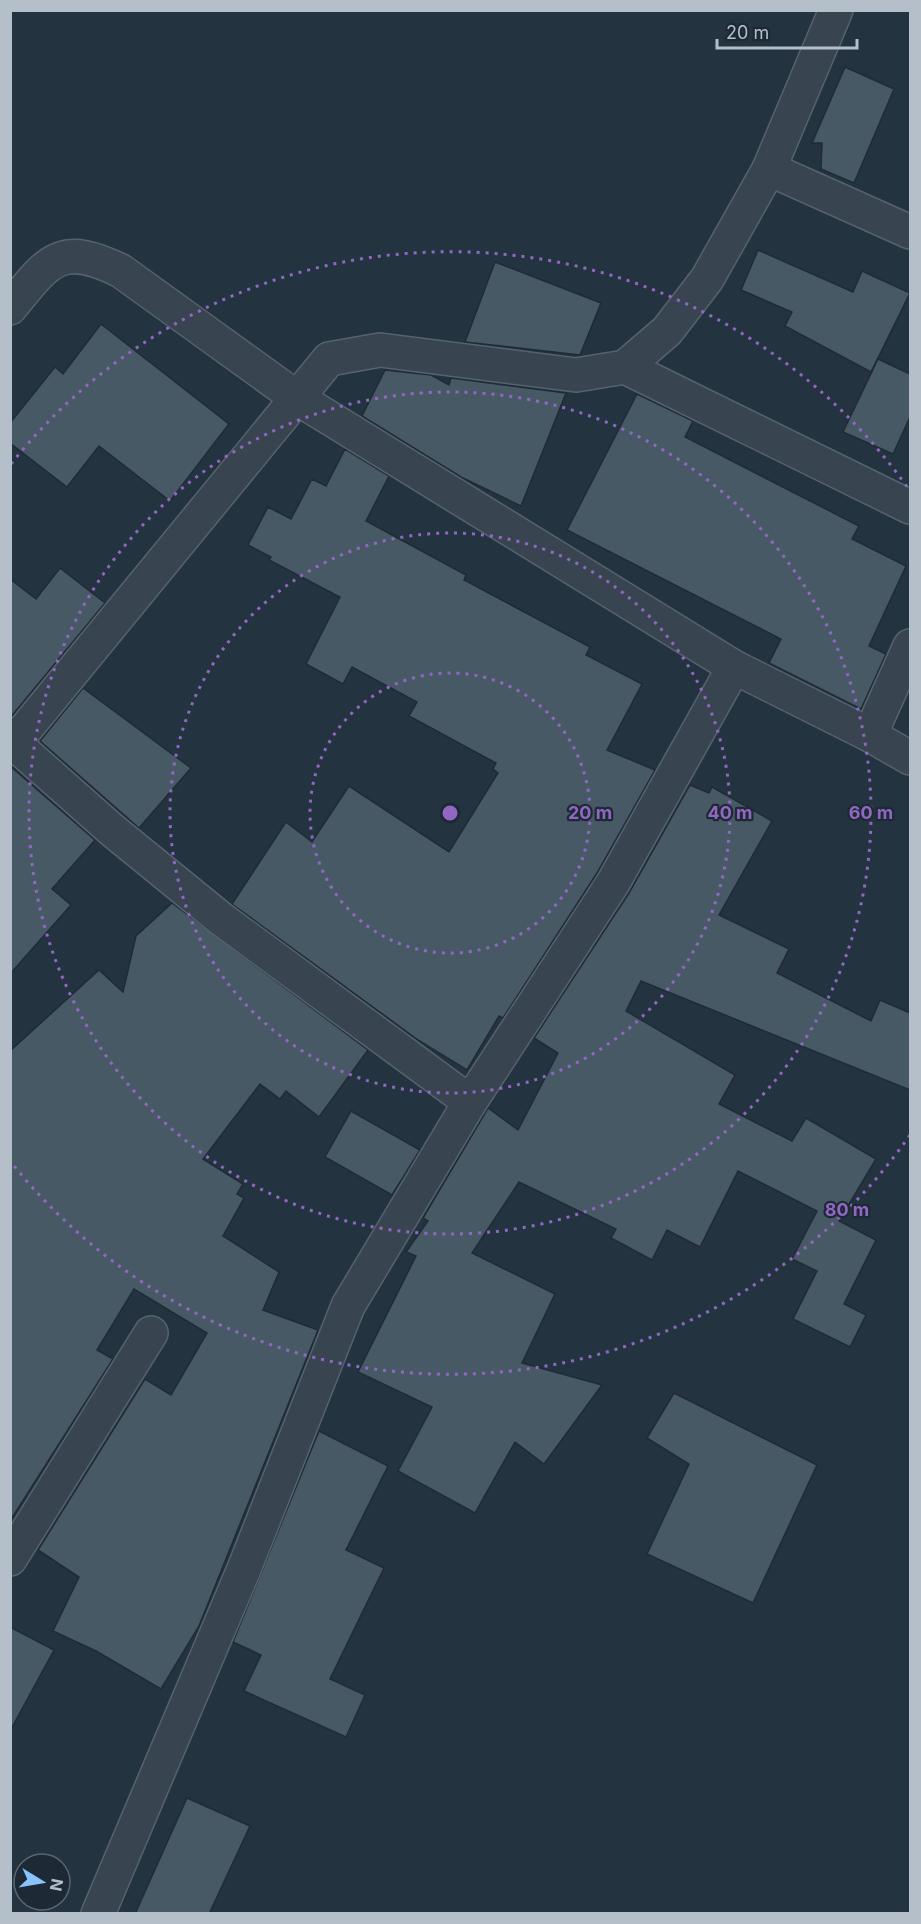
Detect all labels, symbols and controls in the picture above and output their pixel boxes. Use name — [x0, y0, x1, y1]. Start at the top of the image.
scale bar — [717, 12, 856, 50]
text: 20 m — [726, 22, 769, 43]
text: 20 m — [568, 802, 612, 823]
text: 40 m — [708, 802, 753, 823]
text: 60 m — [849, 802, 893, 823]
centre of rings — [440, 803, 460, 823]
text: 80 m — [825, 1199, 869, 1220]
north arrow — [12, 1852, 72, 1912]
text: N — [46, 1877, 68, 1893]

